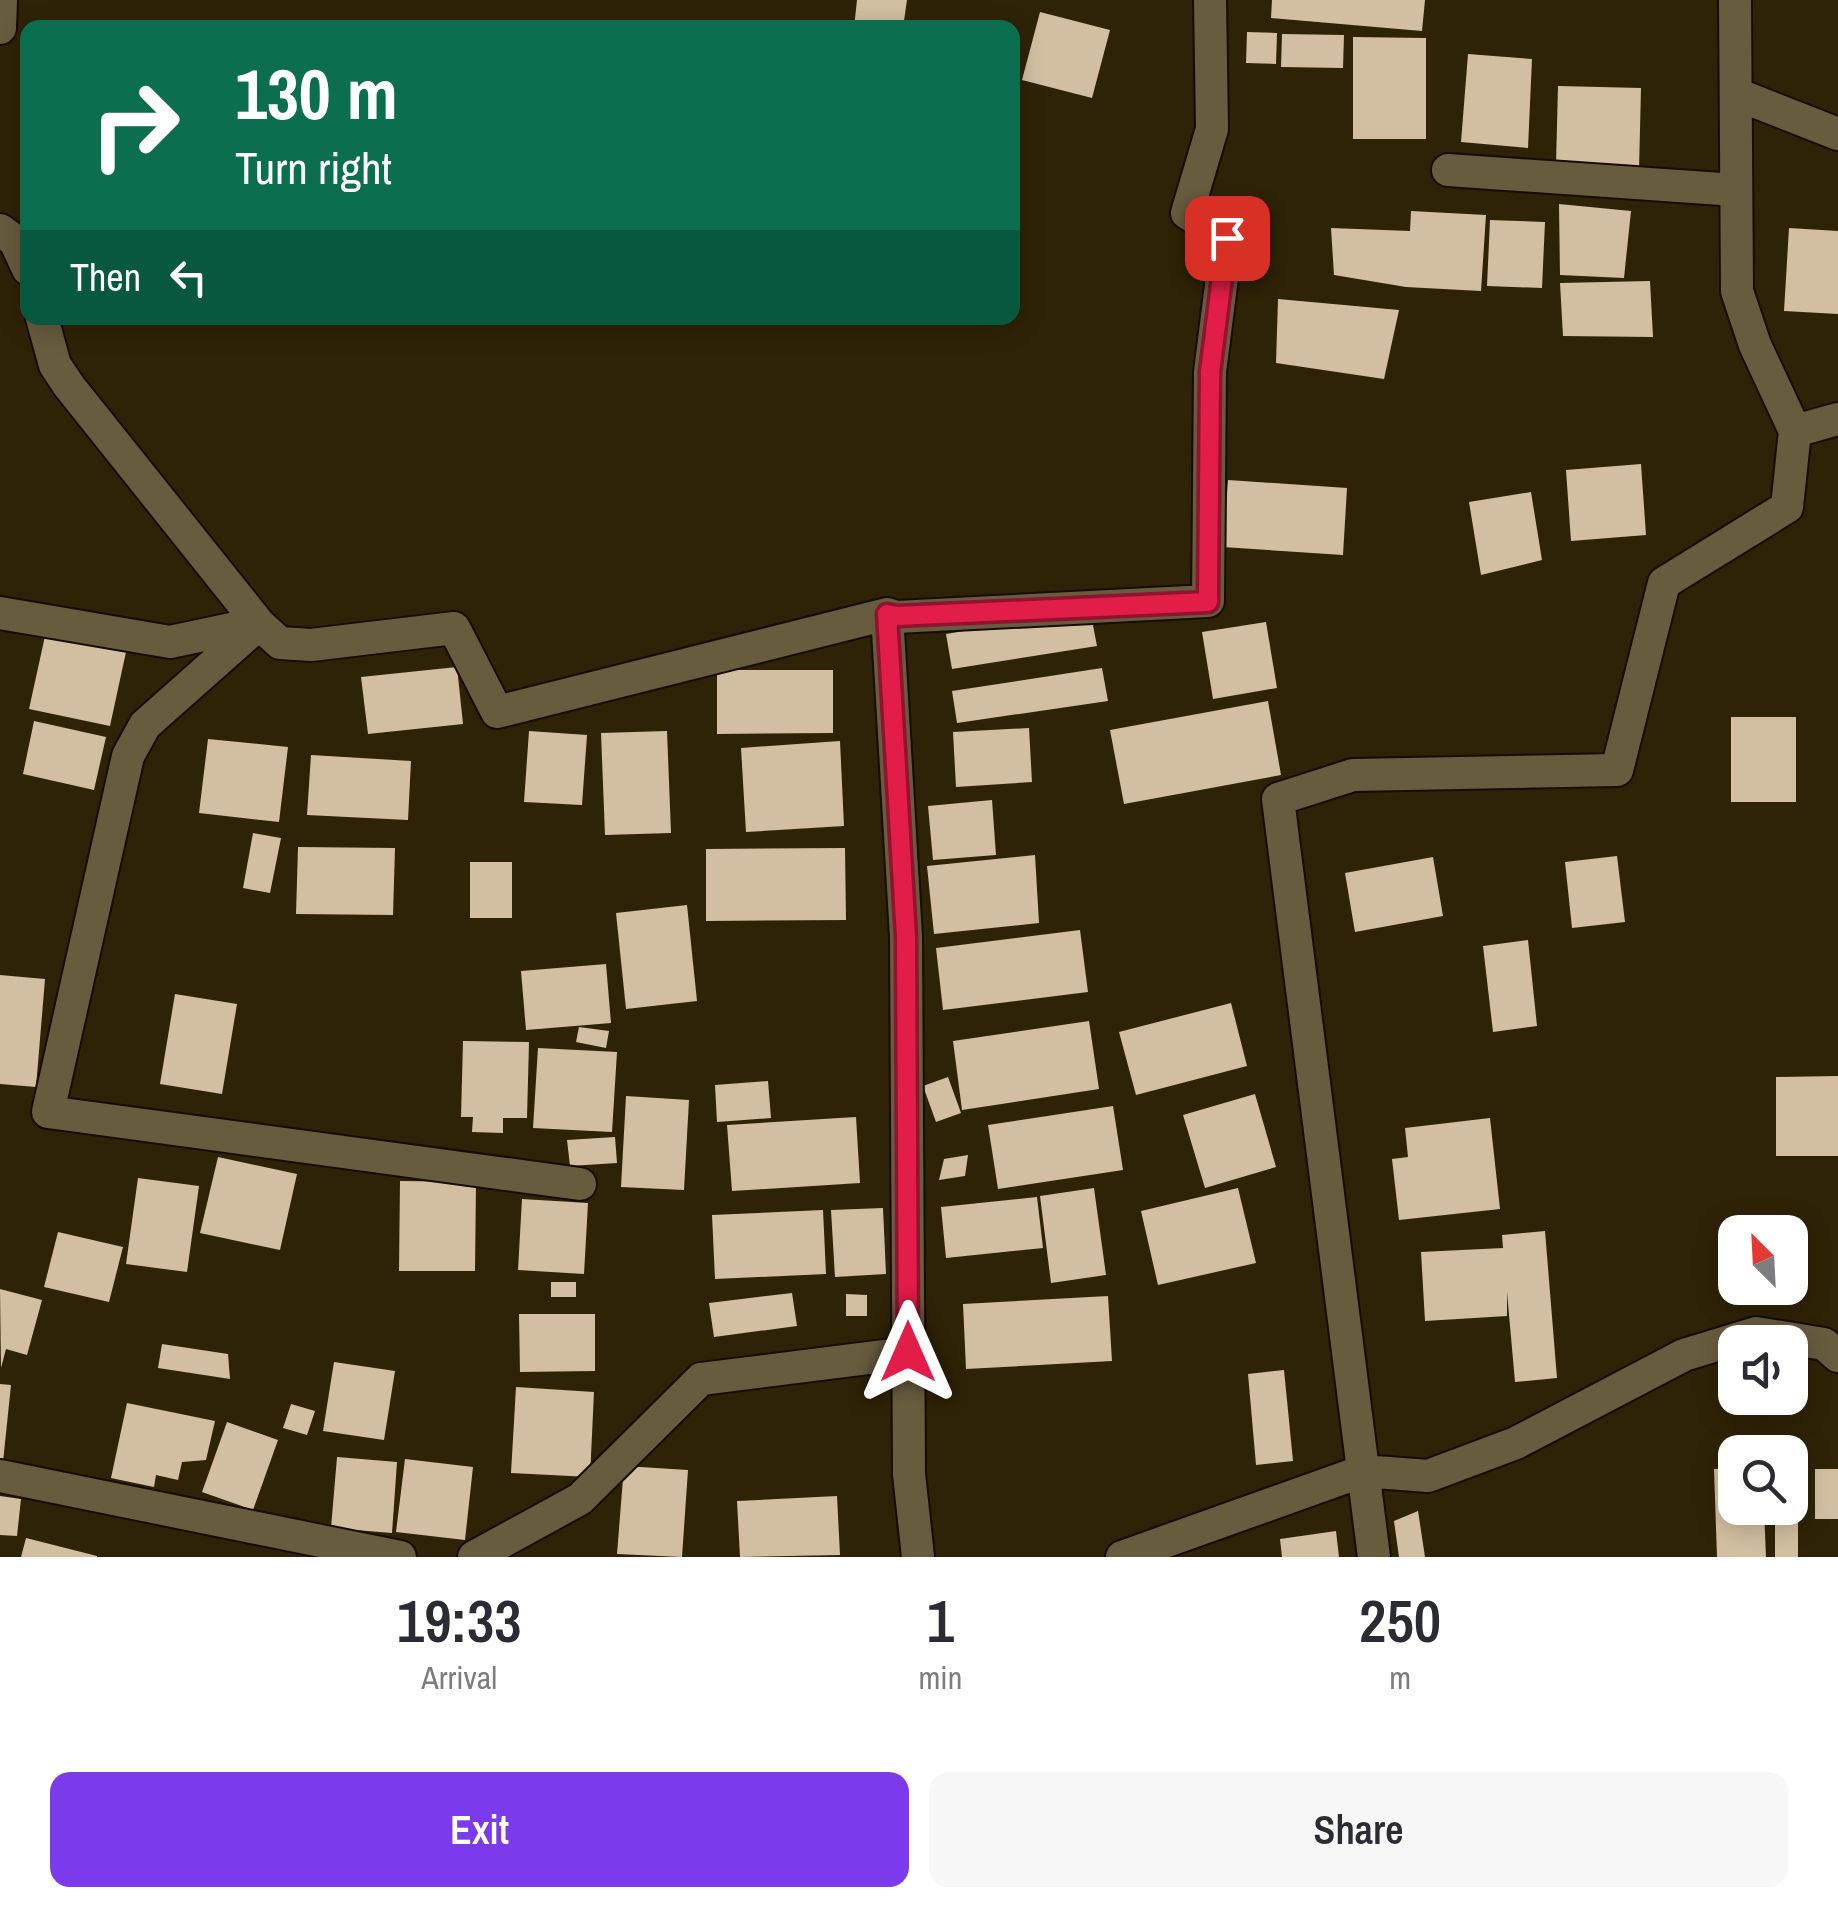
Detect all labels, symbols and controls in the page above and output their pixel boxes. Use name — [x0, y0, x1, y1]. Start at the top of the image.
text: 130 m — [235, 47, 398, 141]
icon: right — [70, 60, 200, 190]
text: Turn right — [235, 137, 392, 198]
pin — [1185, 196, 1270, 281]
icon: arrive — [1200, 211, 1255, 266]
icon: left — [161, 250, 216, 305]
text: Then — [70, 252, 141, 303]
north arrow — [1718, 1215, 1808, 1305]
map controls — [1718, 1215, 1808, 1525]
position arrow — [856, 1300, 960, 1404]
button: sound — [1718, 1325, 1808, 1415]
button: search — [1718, 1435, 1808, 1525]
text: 19:33 — [397, 1580, 522, 1661]
text: 1 — [927, 1580, 954, 1661]
text: 250 — [1359, 1580, 1441, 1661]
text: Arrival — [421, 1656, 497, 1699]
text: min — [919, 1656, 962, 1699]
text: m — [1389, 1656, 1411, 1699]
button: Exit — [50, 1772, 909, 1887]
button: Share — [929, 1772, 1788, 1887]

